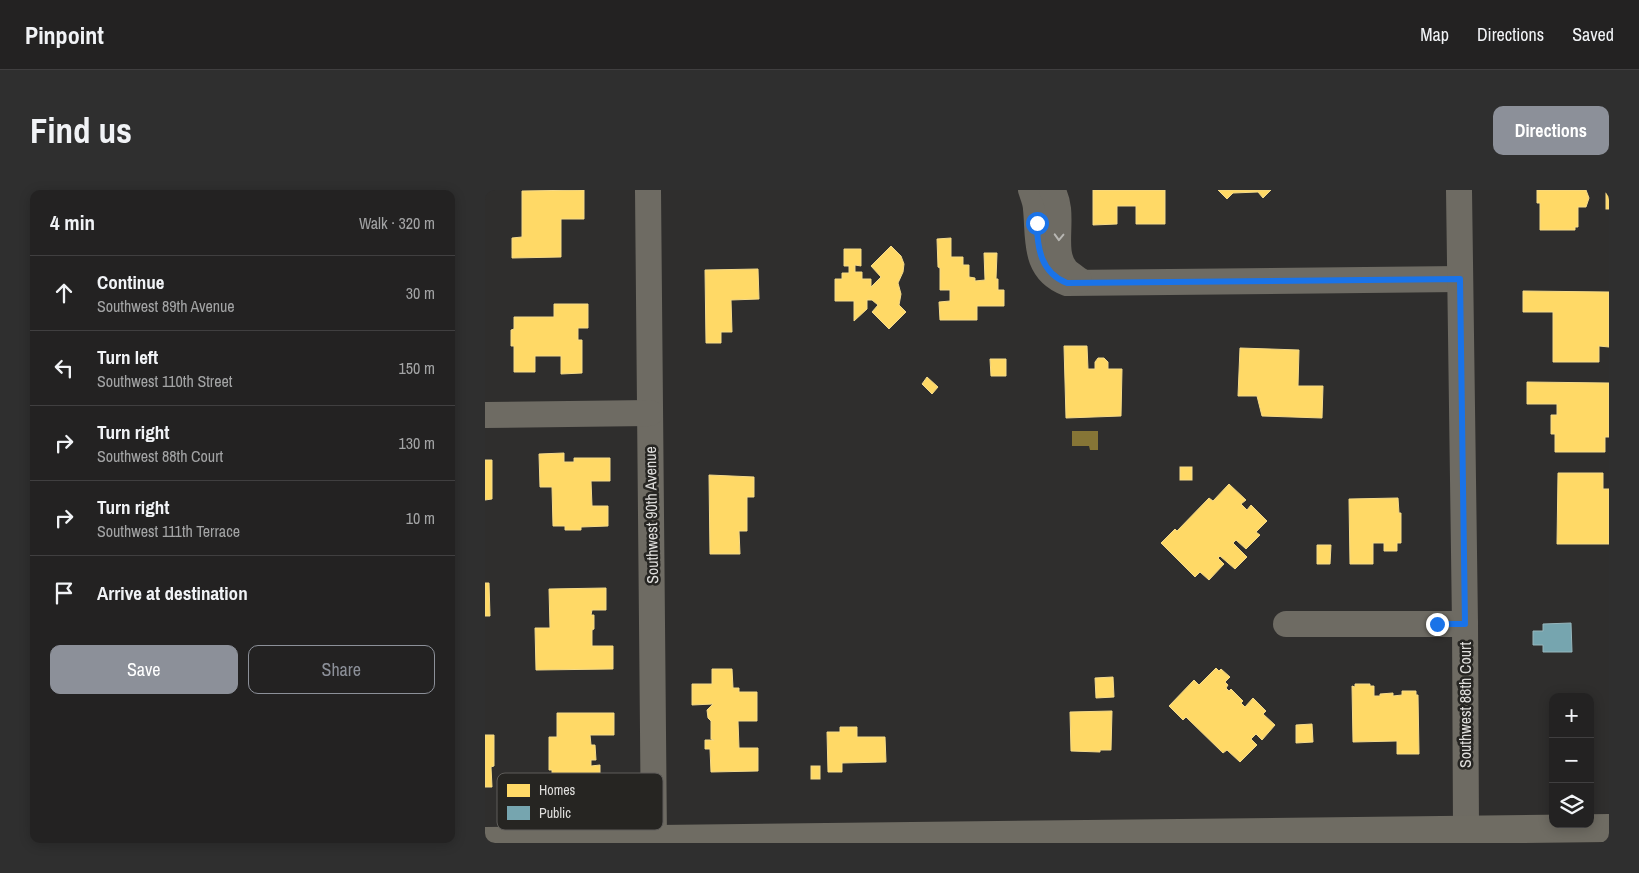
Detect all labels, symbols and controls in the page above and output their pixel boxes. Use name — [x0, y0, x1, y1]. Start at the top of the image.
text: Pinpoint — [25, 19, 104, 51]
text: Map — [1420, 22, 1449, 47]
text: Directions — [1477, 22, 1544, 47]
text: Saved — [1572, 22, 1614, 47]
button: Directions — [1493, 106, 1609, 155]
text: Find us — [30, 107, 132, 154]
text: 4 min — [50, 208, 95, 237]
text: Walk · 320 m — [359, 212, 435, 234]
route start — [1026, 212, 1049, 235]
one-way arrow — [1054, 234, 1064, 241]
text: Continue — [97, 269, 165, 295]
icon: ahead — [50, 279, 78, 307]
text: 30 m — [406, 282, 435, 304]
text: Southwest 89th Avenue — [97, 295, 235, 317]
text: Turn left — [97, 344, 158, 370]
icon: left — [50, 354, 78, 382]
text: 150 m — [399, 357, 435, 379]
text: Southwest 110th Street — [97, 370, 232, 392]
text: Turn right — [97, 419, 169, 445]
icon: right — [50, 429, 78, 457]
text: 130 m — [399, 432, 435, 454]
text: Southwest 88th Court — [97, 445, 223, 467]
street label: Southwest 90th Avenue — [639, 446, 663, 584]
text: Turn right — [97, 494, 169, 520]
icon: right — [50, 504, 78, 532]
text: 10 m — [406, 507, 435, 529]
text: Southwest 111th Terrace — [97, 520, 240, 542]
icon: arrive — [50, 579, 78, 607]
text: Arrive at destination — [97, 580, 248, 606]
route end — [1426, 613, 1449, 636]
street label: Southwest 88th Court — [1454, 642, 1476, 768]
button: Save — [50, 645, 238, 694]
button: Share — [248, 645, 435, 694]
map controls — [1549, 693, 1594, 828]
button: + — [1549, 693, 1594, 738]
button: − — [1549, 738, 1594, 783]
legend — [497, 773, 663, 830]
text: Homes — [539, 781, 576, 799]
button: layers — [1549, 783, 1594, 828]
text: Public — [539, 804, 571, 822]

